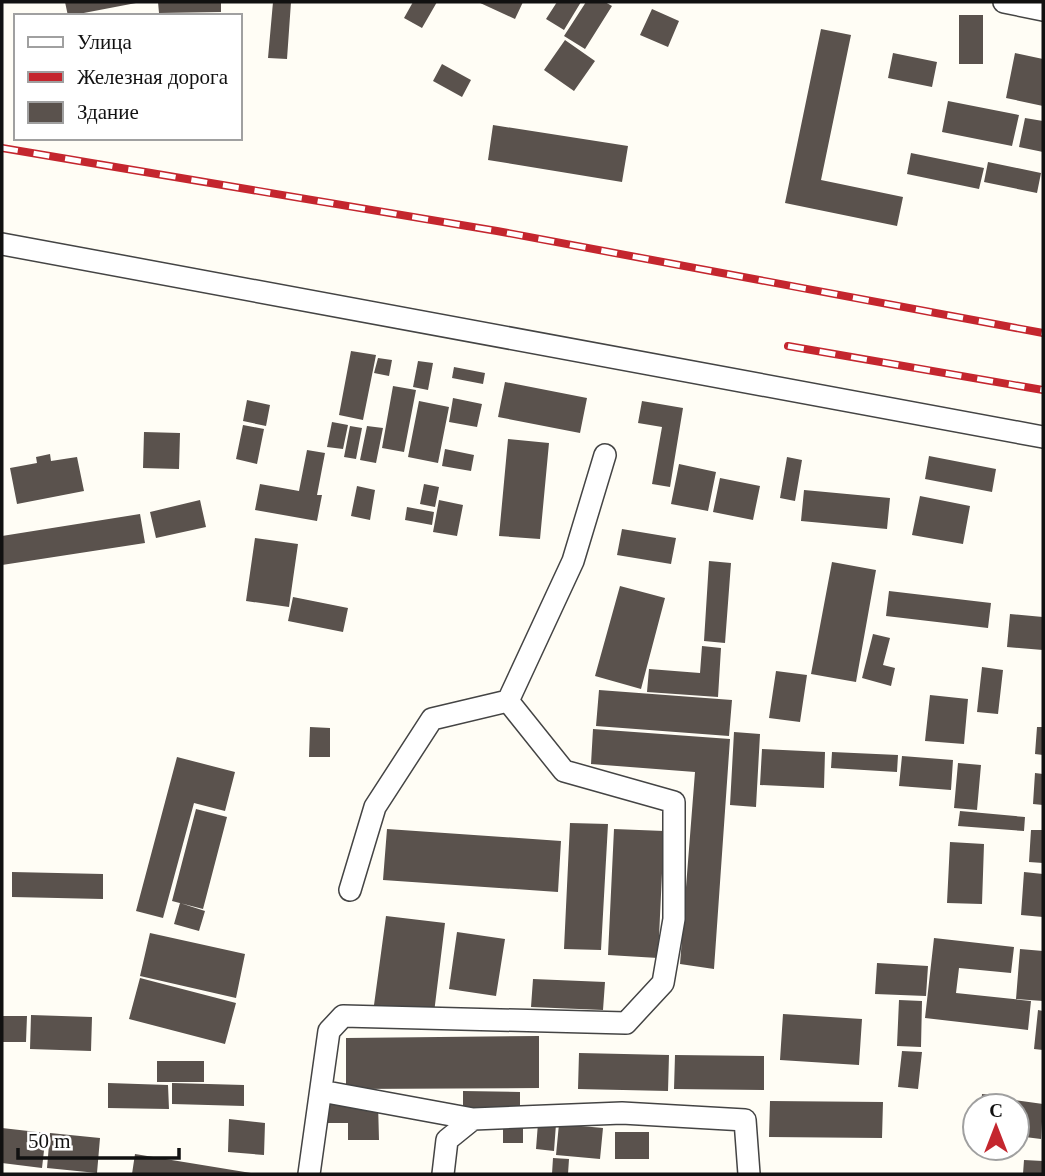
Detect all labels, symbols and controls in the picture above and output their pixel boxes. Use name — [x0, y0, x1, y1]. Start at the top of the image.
legend — [14, 14, 242, 140]
text: Улица — [77, 30, 132, 54]
text: Железная дорога — [77, 65, 229, 89]
text: Здание — [77, 100, 139, 124]
north arrow — [961, 1092, 1031, 1162]
text: С — [989, 1100, 1003, 1121]
scale bar — [18, 1116, 178, 1160]
text: 50 m — [28, 1129, 71, 1153]

